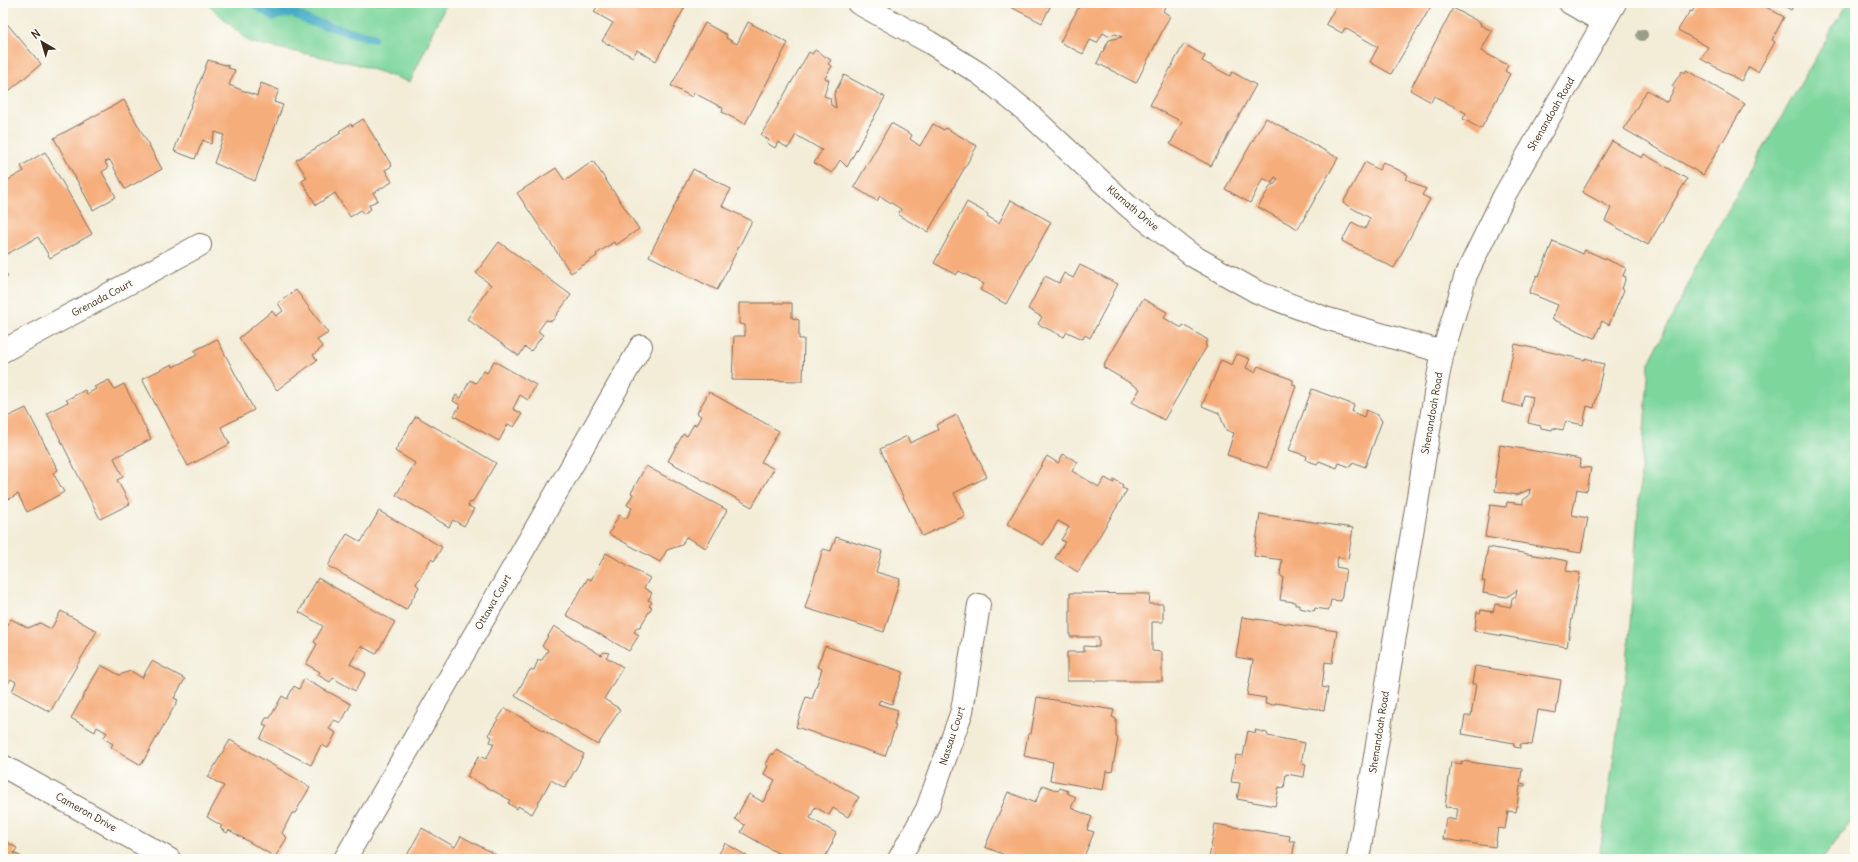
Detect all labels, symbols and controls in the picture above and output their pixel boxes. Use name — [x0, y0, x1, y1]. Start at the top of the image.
north arrow — [22, 22, 62, 62]
text: N — [29, 26, 43, 42]
street label: Shenandoah Road — [1525, 75, 1577, 153]
street label: Klamath Drive — [1104, 183, 1162, 233]
street label: Grenada Court — [69, 276, 135, 320]
street label: Shenandoah Road — [1418, 371, 1446, 455]
street label: Ottawa Court — [472, 572, 514, 632]
street label: Shenandoah Road — [1366, 690, 1392, 774]
street label: Nassau Court — [936, 704, 968, 767]
street label: Cameron Drive — [53, 790, 119, 834]

